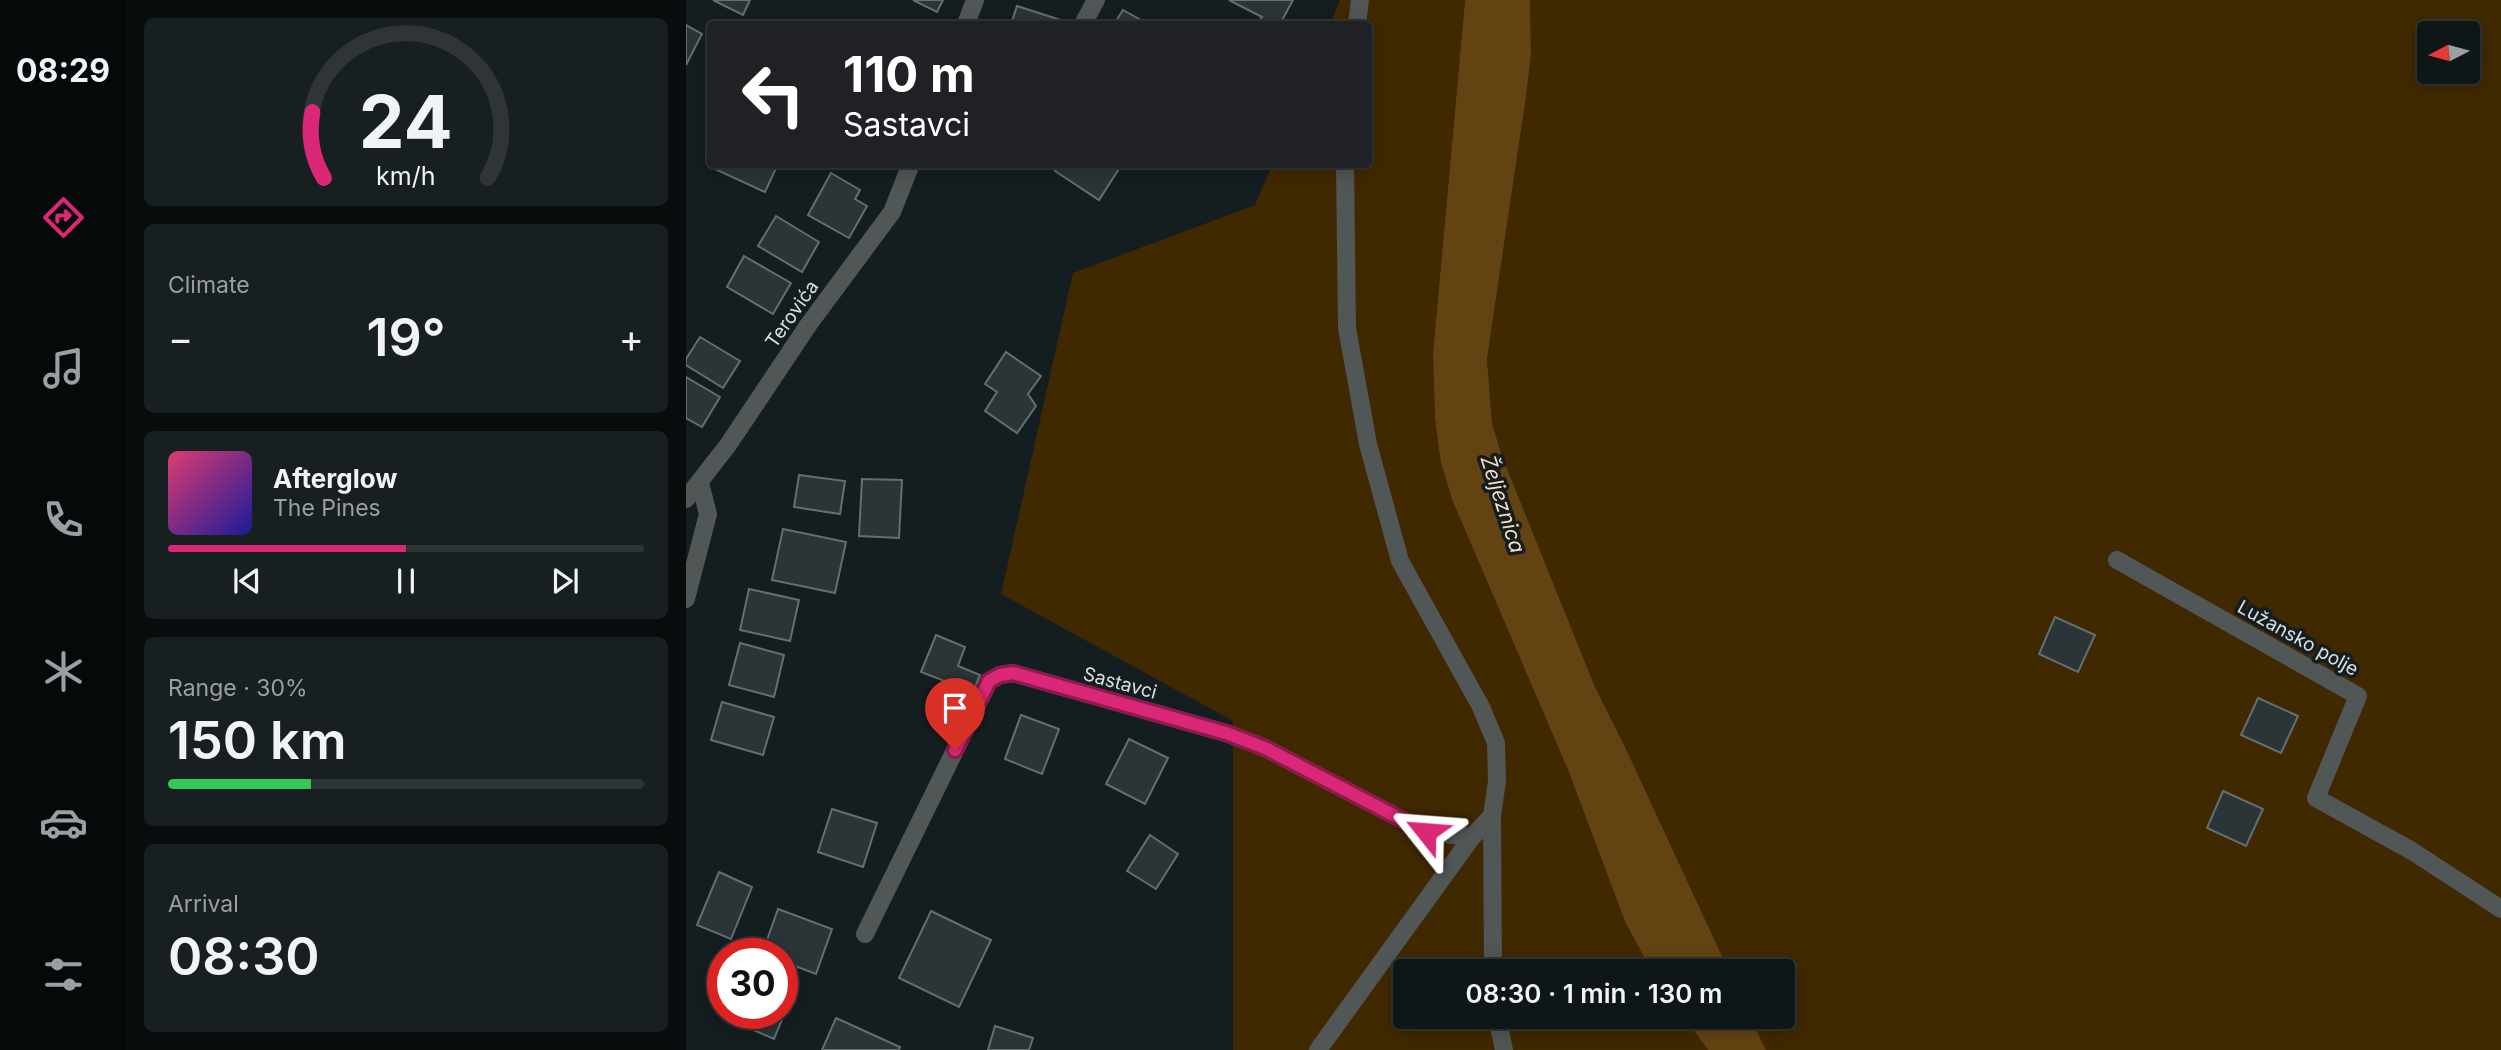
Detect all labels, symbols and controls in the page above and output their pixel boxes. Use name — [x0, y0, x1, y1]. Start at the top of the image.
north arrow — [2417, 21, 2480, 84]
map controls — [2417, 21, 2480, 84]
text: 110 m — [843, 45, 975, 104]
icon: left — [728, 49, 819, 140]
text: 08:29 — [16, 51, 110, 90]
text: 24 — [359, 78, 453, 167]
text: Sastavci — [843, 105, 970, 144]
text: km/h — [376, 161, 436, 191]
icon: directions — [39, 193, 88, 242]
text: Climate — [168, 271, 250, 299]
street label: Terovića — [761, 276, 823, 352]
text: 19° — [366, 306, 446, 369]
text: − — [168, 315, 193, 361]
text: + — [619, 315, 644, 361]
icon: music — [39, 344, 88, 393]
water label: Željeznica — [1475, 452, 1532, 556]
text: Afterglow — [273, 463, 397, 494]
text: The Pines — [273, 494, 381, 522]
icon: phone — [39, 495, 88, 544]
icon: previous — [228, 562, 266, 600]
icon: pause — [387, 562, 425, 600]
icon: next — [546, 562, 584, 600]
street label: Lužansko polje — [2234, 595, 2362, 681]
icon: climate — [39, 647, 88, 696]
street label: Sastavci — [1081, 662, 1159, 704]
text: Range · 30% — [168, 674, 308, 702]
pin — [925, 678, 985, 750]
icon: arrive — [936, 689, 974, 727]
text: 150 km — [168, 709, 347, 772]
position arrow — [1389, 795, 1463, 869]
icon: car — [39, 798, 88, 847]
text: Arrival — [168, 890, 239, 918]
text: 08:30 — [168, 925, 320, 988]
speed limit sign: 30 — [707, 938, 798, 1029]
icon: filters — [39, 950, 88, 999]
text: 08:30 · 1 min · 130 m — [1466, 978, 1722, 1009]

